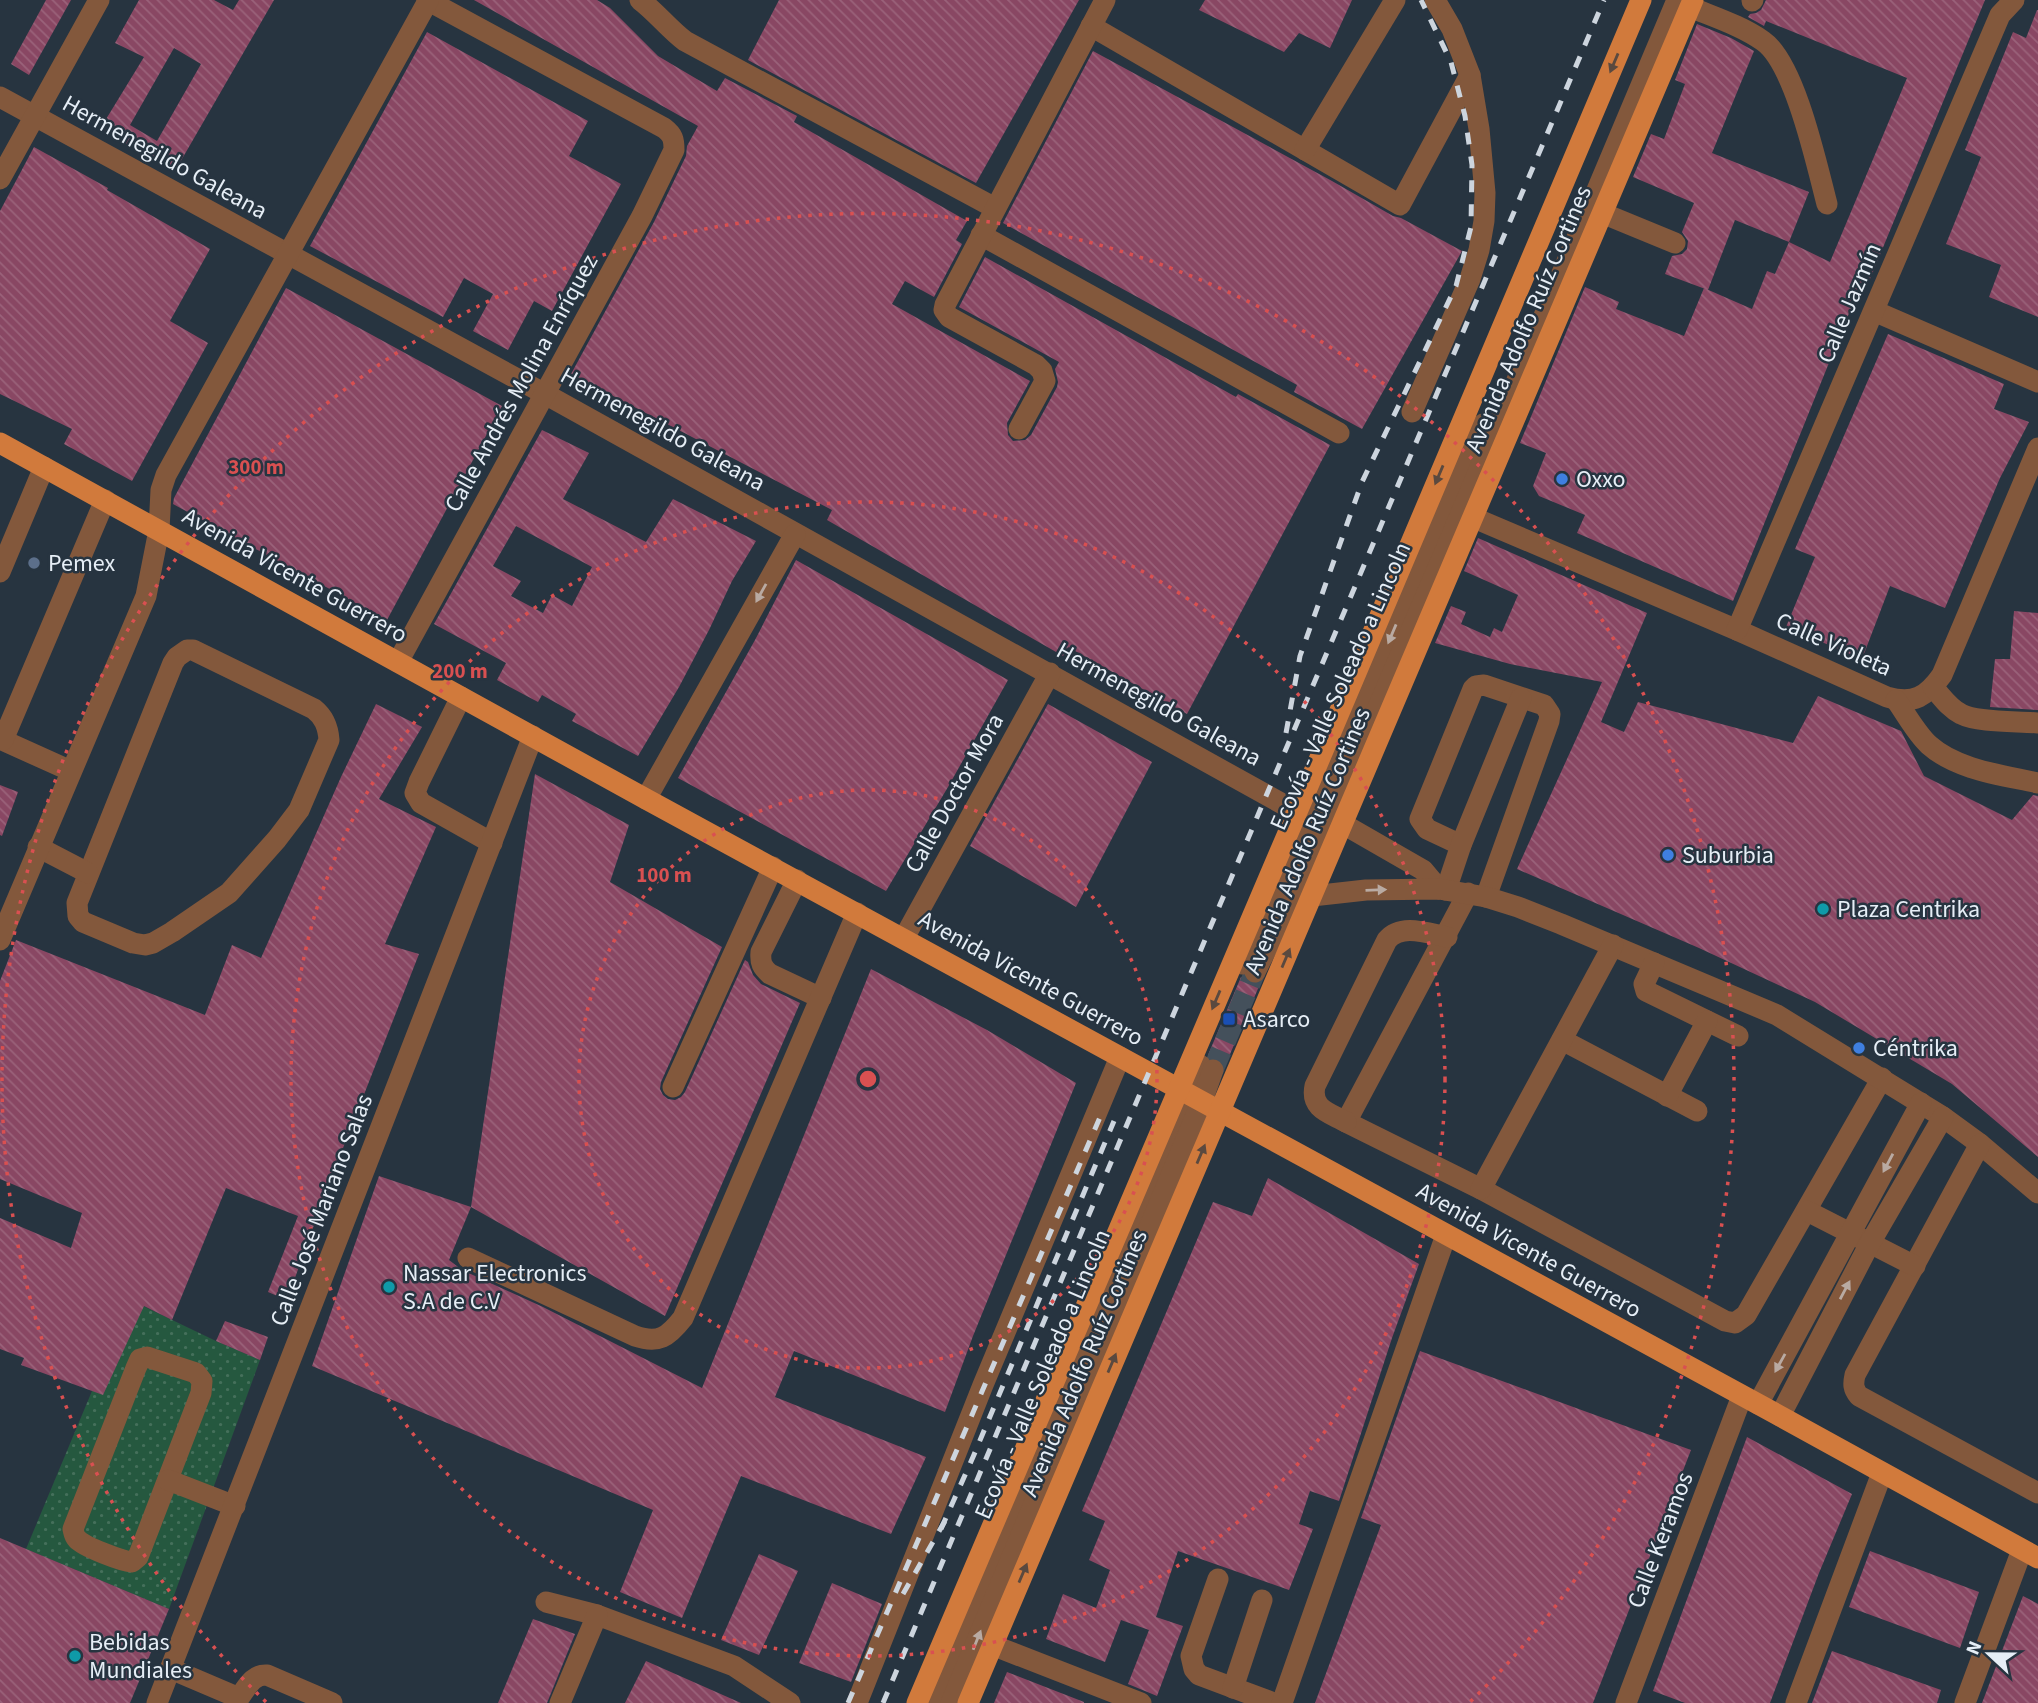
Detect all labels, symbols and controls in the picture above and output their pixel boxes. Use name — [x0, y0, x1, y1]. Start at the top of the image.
one-way arrow — [1608, 53, 1620, 73]
street label: Hermenegildo Galeana — [56, 86, 274, 228]
street label: Avenida Adolfo Ruíz Cortines — [1456, 180, 1601, 458]
street label: Calle Jazmín — [1808, 238, 1890, 369]
street label: Calle Andrés Molina Enríquez — [436, 248, 607, 519]
street label: Hermenegildo Galeana — [554, 358, 772, 500]
text: 300 m — [228, 452, 284, 482]
place label: Oxxo — [1576, 462, 1626, 497]
one-way arrow — [1433, 465, 1445, 485]
marker: Oxxo — [1554, 471, 1570, 487]
street label: Avenida Vicente Guerrero — [176, 499, 414, 652]
street label: Ecovía - Valle Soleado a Lincoln — [1261, 537, 1420, 836]
place label: Pemex — [48, 546, 116, 581]
marker: Pemex — [26, 555, 42, 571]
one-way arrow — [755, 583, 767, 603]
street label: Calle Violeta — [1770, 603, 1897, 686]
one-way arrow — [1386, 624, 1398, 644]
street label: Hermenegildo Galeana — [1050, 633, 1268, 775]
text: 200 m — [432, 656, 488, 686]
street label: Avenida Adolfo Ruíz Cortines — [1235, 702, 1380, 980]
street label: Calle Doctor Mora — [896, 707, 1013, 879]
place label: Suburbia — [1682, 838, 1774, 873]
marker: Suburbia — [1660, 847, 1676, 863]
text: 100 m — [636, 860, 692, 890]
one-way arrow — [1365, 884, 1387, 895]
place label: Plaza Centrika — [1837, 892, 1980, 927]
marker: Plaza Centrika — [1815, 901, 1831, 917]
street label: Avenida Vicente Guerrero — [912, 902, 1150, 1055]
one-way arrow — [1280, 947, 1291, 968]
one-way arrow — [1210, 990, 1221, 1011]
place label: Asarco — [1243, 1002, 1310, 1037]
marker: Asarco — [1221, 1011, 1237, 1027]
place label: Céntrika — [1873, 1031, 1958, 1066]
marker: Céntrika — [1851, 1040, 1867, 1056]
centre of rings — [856, 1067, 880, 1091]
street label: Calle José Mariano Salas — [261, 1089, 382, 1331]
one-way arrow — [1196, 1143, 1207, 1164]
one-way arrow — [1882, 1154, 1894, 1173]
street label: Avenida Vicente Guerrero — [1410, 1174, 1648, 1327]
street label: Ecovía - Valle Soleado a Lincoln — [965, 1224, 1120, 1525]
street label: Avenida Adolfo Ruíz Cortines — [1012, 1224, 1157, 1502]
place label: Nassar Electronics S.A de C.V — [403, 1256, 587, 1319]
marker: Nassar Electronics S.A de C.V — [381, 1279, 397, 1295]
one-way arrow — [1840, 1280, 1851, 1300]
one-way arrow — [1106, 1353, 1118, 1373]
one-way arrow — [1774, 1354, 1786, 1373]
street label: Calle Keramos — [1618, 1467, 1702, 1613]
one-way arrow — [1018, 1562, 1029, 1583]
north arrow — [1954, 1619, 2024, 1689]
place label: Bebidas Mundiales — [89, 1625, 192, 1688]
one-way arrow — [971, 1629, 982, 1650]
text: N — [1960, 1637, 1990, 1659]
marker: Bebidas Mundiales — [67, 1648, 83, 1664]

